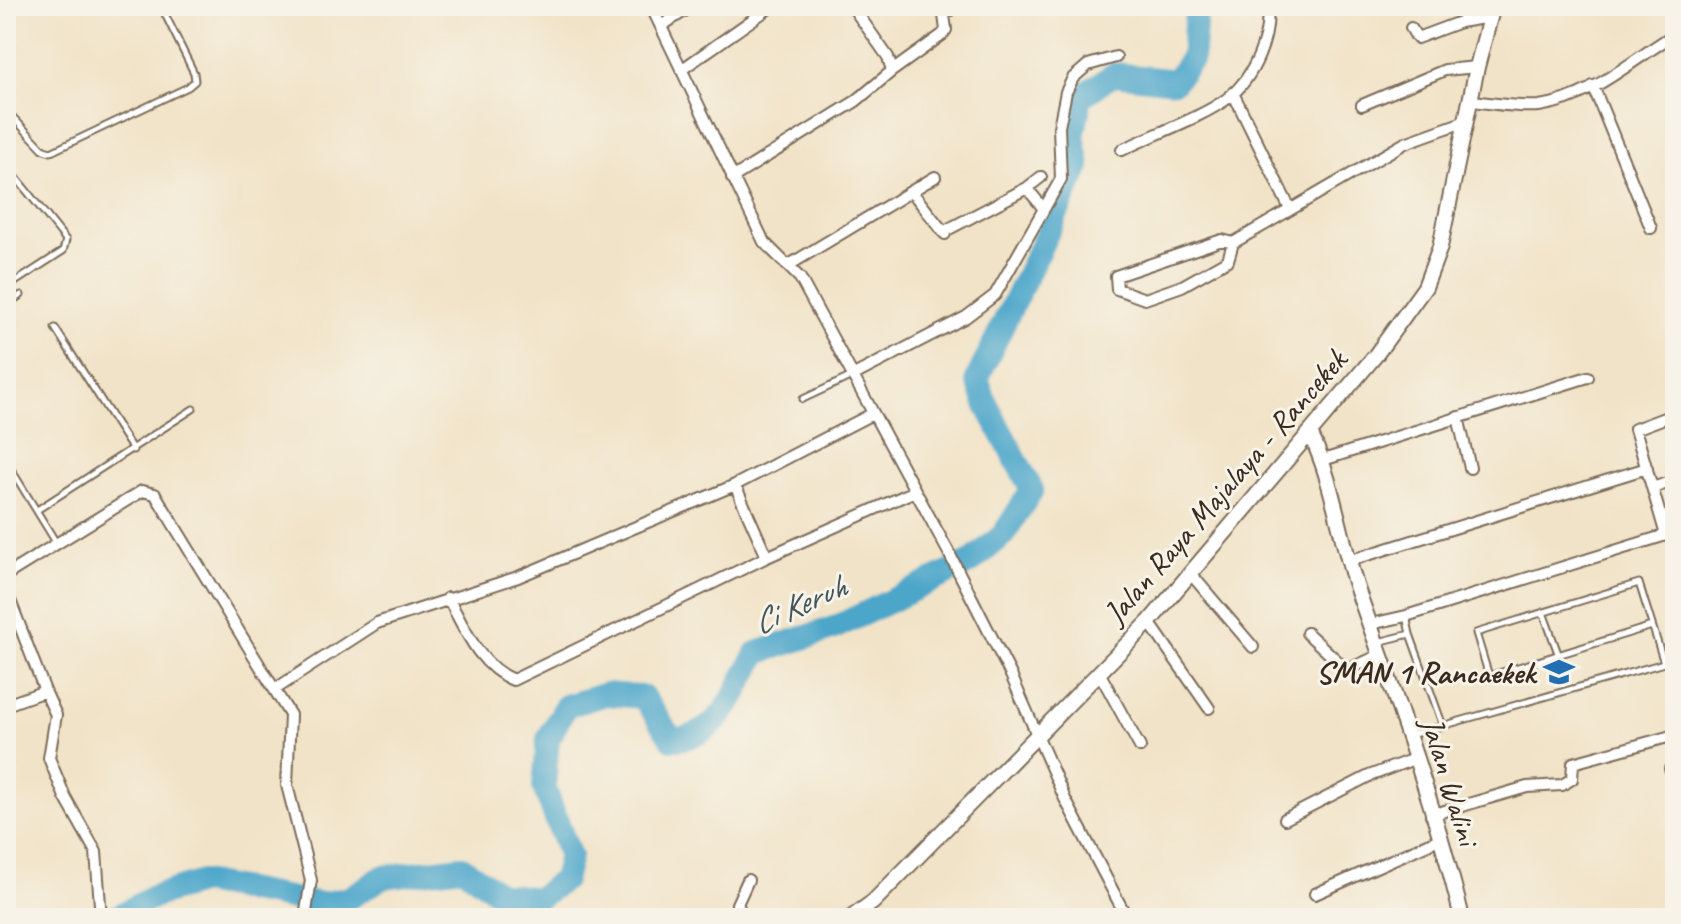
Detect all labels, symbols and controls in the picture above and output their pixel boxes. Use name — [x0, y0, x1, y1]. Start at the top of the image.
street label: Jalan Raya Majalaya - Rancekek — [1093, 339, 1357, 634]
water label: Ci Keruh — [746, 563, 855, 644]
place label: SMAN 1 Rancaekek — [1316, 652, 1538, 693]
school or university icon: SMAN 1 Rancaekek — [1542, 655, 1576, 689]
street label: Jalan Walini — [1411, 710, 1490, 854]

